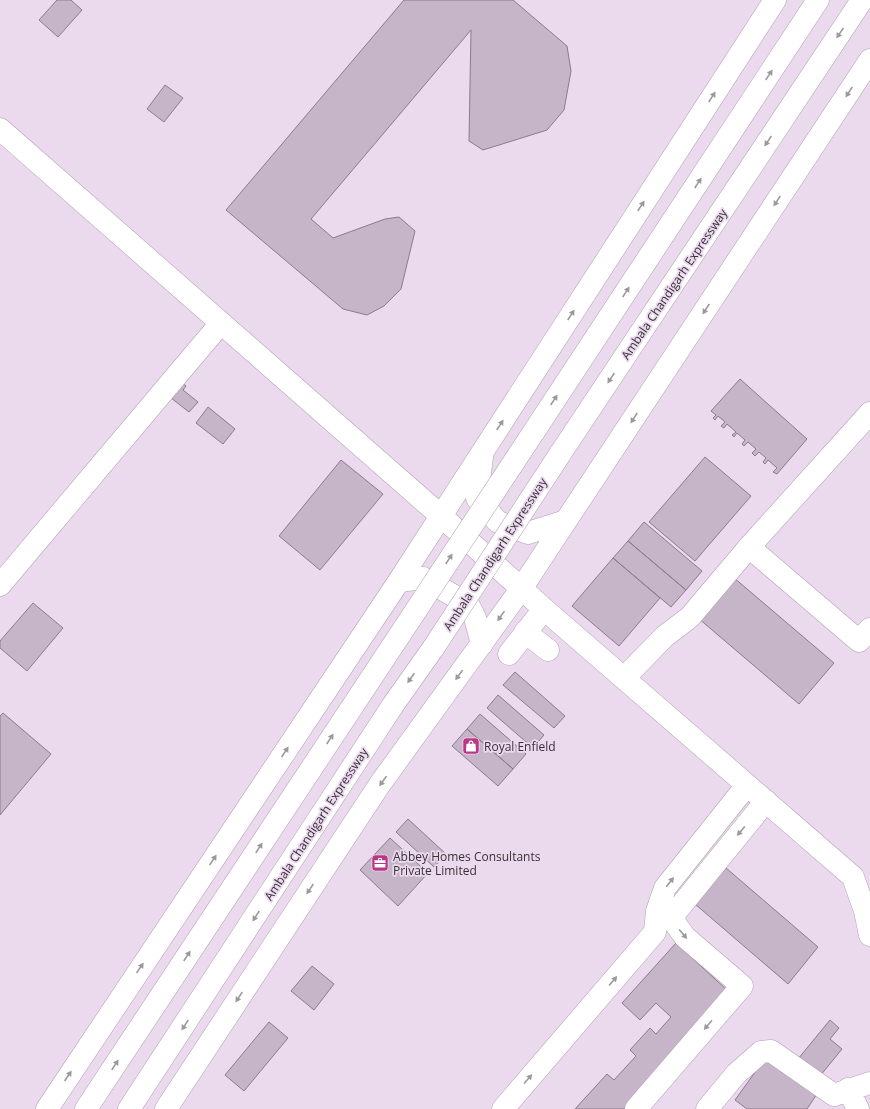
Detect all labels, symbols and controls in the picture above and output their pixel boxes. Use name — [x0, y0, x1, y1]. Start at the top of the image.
one-way arrow — [836, 27, 844, 38]
one-way arrow — [765, 69, 773, 80]
one-way arrow — [845, 86, 852, 98]
one-way arrow — [708, 91, 715, 103]
one-way arrow — [764, 136, 772, 146]
one-way arrow — [694, 177, 701, 189]
one-way arrow — [773, 196, 781, 206]
one-way arrow — [637, 201, 645, 211]
street label: Ambala Chandigarh Expressway — [617, 204, 732, 363]
one-way arrow — [622, 286, 630, 297]
one-way arrow — [702, 304, 709, 315]
one-way arrow — [567, 310, 574, 321]
one-way arrow — [608, 372, 615, 383]
one-way arrow — [550, 395, 558, 405]
one-way arrow — [630, 413, 638, 423]
one-way arrow — [496, 420, 504, 430]
street label: Ambala Chandigarh Expressway — [439, 474, 551, 634]
one-way arrow — [445, 554, 453, 564]
one-way arrow — [497, 611, 505, 622]
one-way arrow — [455, 670, 463, 681]
one-way arrow — [407, 673, 415, 684]
one-way arrow — [326, 734, 334, 745]
shop icon: Royal Enfield — [461, 736, 481, 756]
place label: Royal Enfield — [484, 738, 556, 755]
street label: Ambala Chandigarh Expressway — [260, 744, 372, 904]
one-way arrow — [281, 747, 289, 757]
one-way arrow — [379, 775, 387, 786]
one-way arrow — [737, 826, 746, 837]
one-way arrow — [255, 843, 263, 853]
place label: Abbey Homes Consultants Private Limited — [393, 848, 541, 879]
office icon: Abbey Homes Consultants Private Limited — [370, 853, 390, 873]
one-way arrow — [209, 855, 217, 866]
one-way arrow — [665, 877, 674, 888]
one-way arrow — [307, 883, 314, 895]
one-way arrow — [252, 911, 260, 921]
one-way arrow — [679, 929, 688, 940]
one-way arrow — [183, 951, 191, 961]
one-way arrow — [137, 963, 144, 974]
one-way arrow — [608, 976, 617, 986]
one-way arrow — [235, 992, 243, 1003]
one-way arrow — [181, 1019, 188, 1030]
one-way arrow — [704, 1020, 713, 1030]
one-way arrow — [111, 1060, 119, 1070]
one-way arrow — [64, 1071, 72, 1082]
one-way arrow — [524, 1074, 533, 1085]

